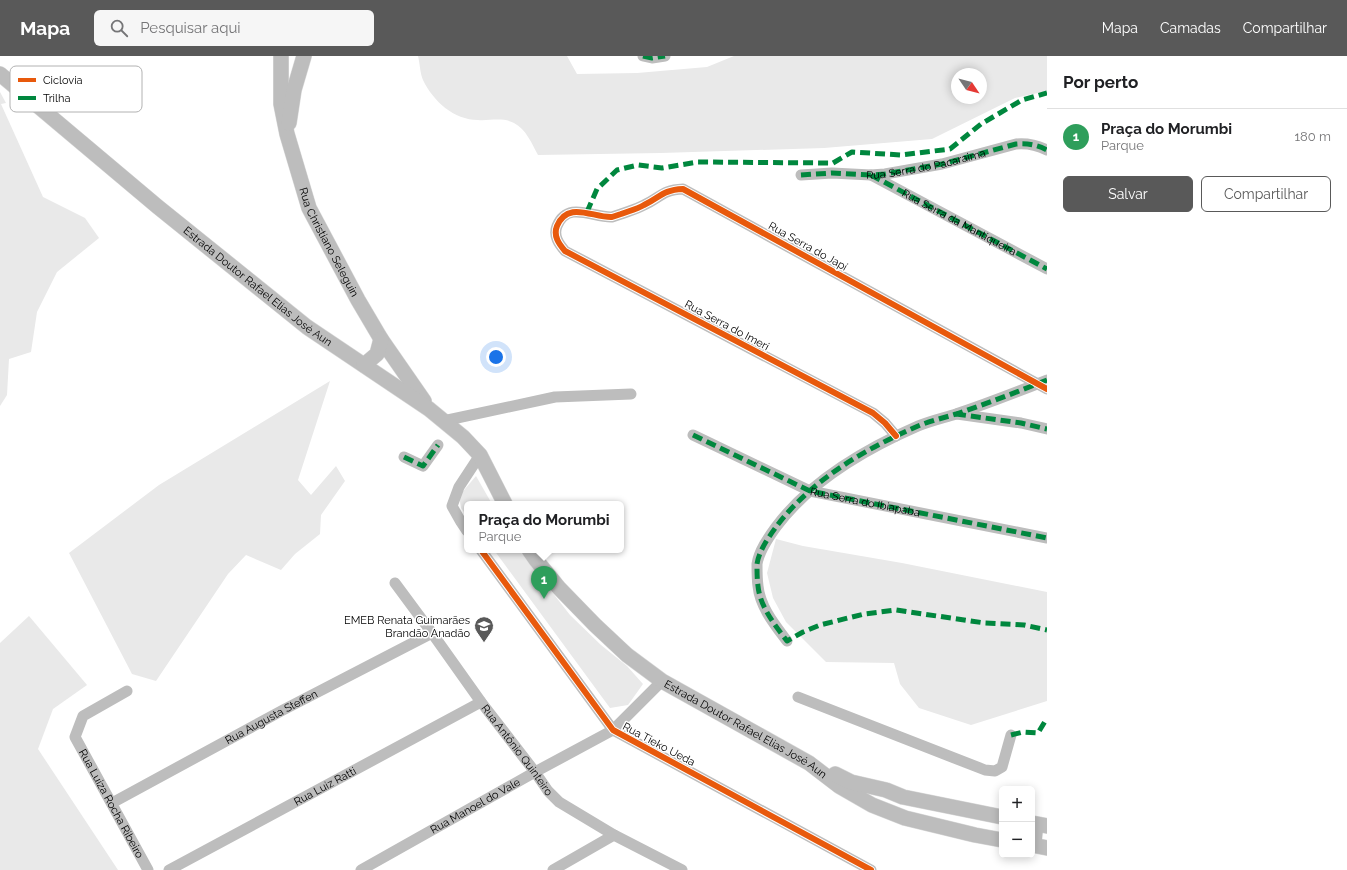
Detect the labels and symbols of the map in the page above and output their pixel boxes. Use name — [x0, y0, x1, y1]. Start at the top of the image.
legend — [10, 66, 142, 112]
north arrow — [951, 68, 987, 104]
text: Ciclovia — [43, 74, 83, 87]
text: Trilha — [43, 92, 70, 105]
street label: Rua Serra do Pacaraima — [866, 147, 987, 182]
street label: Rua Christiano Seleguin — [296, 186, 361, 299]
street label: Rua Serra da Mantiqueira — [899, 187, 1018, 258]
street label: Rua Serra do Japí — [766, 219, 850, 274]
street label: Estrada Doutor Rafael Elias José Aun — [181, 224, 334, 349]
street label: Rua Serra do Imeri — [682, 298, 771, 353]
your location — [486, 347, 506, 367]
street label: Rua Serra do Ibiapaba — [809, 485, 921, 520]
pin: 1 — [531, 566, 557, 599]
place label: EMEB Renata Guimarães Brandão Anadão — [344, 614, 470, 640]
school or university icon: EMEB Renata Guimarães Brandão Anadão — [473, 615, 495, 643]
street label: Estrada Doutor Rafael Elias José Aun — [662, 678, 829, 781]
street label: Rua Augusta Steffen — [223, 687, 320, 747]
street label: Rua Antônio Quinteiro — [478, 702, 555, 799]
street label: Rua Tieko Ueda — [620, 720, 697, 769]
street label: Rua Luiza Rocha Ribeiro — [76, 747, 146, 861]
street label: Rua Luiz Ratti — [292, 764, 358, 809]
street label: Rua Manoel do Vale — [428, 775, 523, 837]

